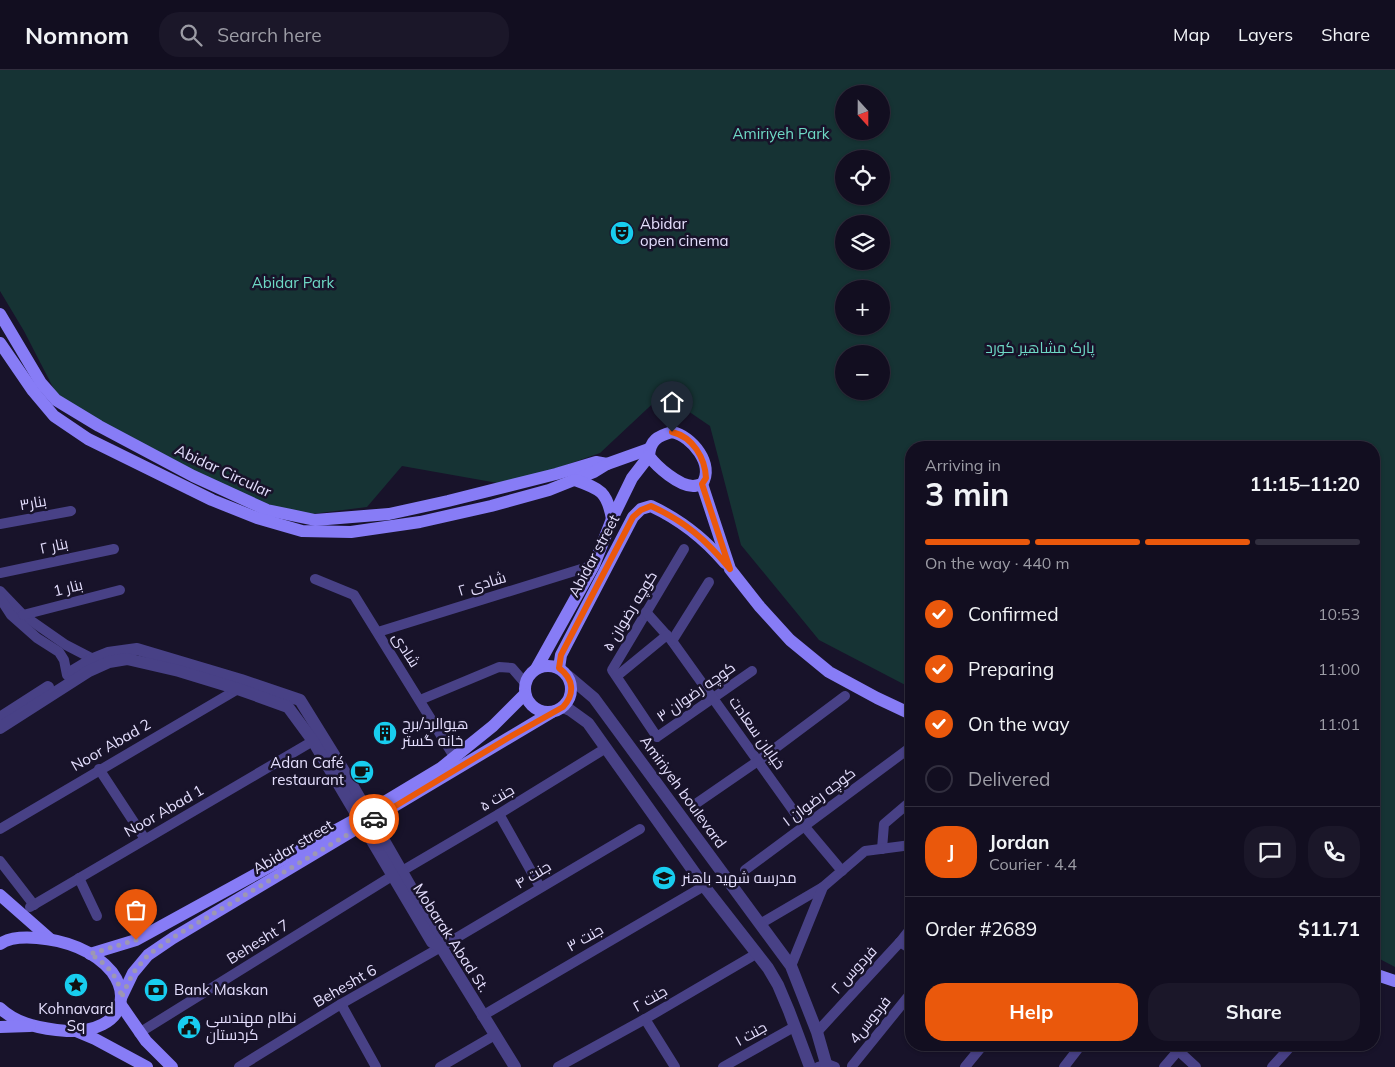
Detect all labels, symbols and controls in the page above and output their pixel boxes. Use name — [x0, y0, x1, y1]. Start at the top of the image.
search box — [159, 12, 509, 57]
text: Nomnom — [25, 20, 129, 50]
icon: search — [177, 21, 205, 49]
text: Search here — [217, 23, 322, 47]
text: Map — [1173, 23, 1210, 46]
text: Layers — [1238, 23, 1293, 46]
text: Share — [1321, 23, 1370, 46]
north arrow — [835, 85, 890, 140]
map controls — [835, 85, 890, 400]
park label: Amiriyeh Park — [732, 124, 830, 143]
button: locate — [835, 150, 890, 205]
place label: Abidar open cinema — [640, 214, 729, 250]
button: layers — [835, 215, 890, 270]
theatre icon: Abidar open cinema — [609, 220, 635, 246]
park label: Abidar Park — [252, 273, 335, 292]
button: + — [835, 280, 890, 335]
park label: پارک مشاهیر کورد — [985, 338, 1095, 358]
button: − — [835, 345, 890, 400]
pin — [651, 381, 693, 432]
icon: home — [658, 388, 686, 416]
street label: Abidar Circular — [172, 440, 275, 501]
text: Arriving in — [925, 455, 1001, 475]
text: 11:15–11:20 — [1250, 472, 1360, 496]
text: 3 min — [925, 474, 1009, 514]
street label: بنار۳ — [18, 491, 48, 514]
street label: Abidar street — [564, 511, 623, 600]
street label: بنار ۲ — [38, 533, 70, 558]
text: On the way · 440 m — [925, 553, 1070, 573]
street label: شادی ۲ — [455, 567, 509, 601]
street label: کوچه رضوان ۵ — [598, 567, 662, 655]
street label: بنار 1 — [51, 575, 85, 600]
icon: check — [925, 600, 953, 628]
text: Confirmed — [968, 602, 1059, 626]
text: 10:53 — [1318, 604, 1360, 624]
street label: شادی — [388, 629, 424, 671]
icon: check — [925, 655, 953, 683]
street label: کوچه رضوان ۳ — [653, 657, 739, 727]
text: Preparing — [968, 657, 1054, 681]
text: 11:00 — [1318, 659, 1360, 679]
street label: خیابان سعادت — [724, 692, 790, 774]
icon: check — [925, 710, 953, 738]
text: On the way — [968, 712, 1070, 736]
street label: Noor Abad 2 — [68, 714, 154, 775]
place label: هیوالرد/برج خانه گستر — [401, 714, 468, 750]
text: 11:01 — [1318, 714, 1360, 734]
building icon: هیوالرد/برج خانه گستر — [372, 720, 398, 746]
street label: Amiriyeh boulevard — [636, 732, 731, 852]
place label: Adan Café restaurant — [270, 753, 344, 789]
cafe icon: Adan Café restaurant — [349, 759, 375, 785]
street label: کوچه رضوان ۱ — [778, 763, 860, 831]
text: Delivered — [968, 767, 1050, 791]
street label: Noor Abad 1 — [121, 780, 207, 841]
street label: جنت ۵ — [476, 780, 518, 815]
courier — [349, 794, 399, 844]
icon: car — [360, 805, 388, 833]
street label: Abidar street — [249, 815, 336, 878]
button: chat — [1244, 826, 1296, 878]
button: phone — [1308, 826, 1360, 878]
text: Jordan — [989, 830, 1049, 854]
text: J — [948, 840, 954, 864]
text: Courier · 4.4 — [989, 854, 1077, 874]
street label: جنت ۴ — [511, 856, 554, 893]
school or university icon: مدرسه شهید باهنر — [651, 865, 677, 891]
place label: مدرسه شهید باهنر — [681, 868, 797, 888]
street label: Mobarak Abad St. — [409, 880, 494, 996]
pin — [115, 889, 157, 940]
icon: bag — [122, 896, 150, 924]
street label: Behesht 7 — [223, 915, 292, 968]
text: Order #2689 — [925, 917, 1037, 941]
text: $11.71 — [1298, 917, 1360, 941]
street label: جنت ۳ — [563, 920, 606, 956]
street label: فردوس ۲ — [827, 942, 881, 998]
street label: Behesht 6 — [310, 960, 380, 1011]
place icon: Kohnavard Sq — [63, 972, 89, 998]
bank icon: Bank Maskan — [143, 977, 169, 1003]
place label: Bank Maskan — [174, 980, 268, 999]
street label: جنت ۲ — [629, 981, 670, 1016]
button: Help — [925, 983, 1138, 1041]
button: Share — [1148, 983, 1360, 1041]
street label: فردوس4 — [845, 992, 895, 1048]
place label: Kohnavard Sq — [38, 999, 114, 1035]
place label: نظام مهندسی کردستان — [206, 1008, 297, 1045]
public building icon: نظام مهندسی کردستان — [176, 1014, 202, 1040]
street label: جنت ۱ — [731, 1017, 770, 1050]

